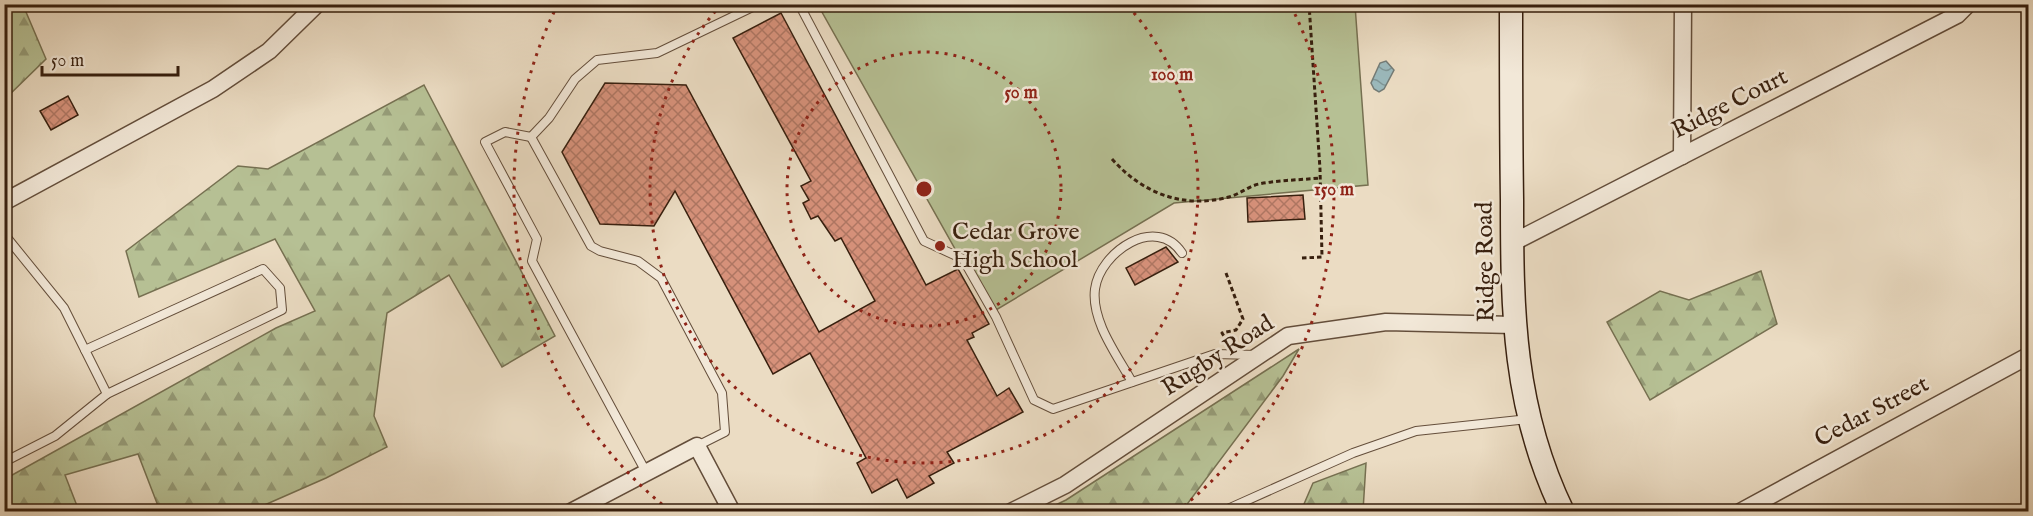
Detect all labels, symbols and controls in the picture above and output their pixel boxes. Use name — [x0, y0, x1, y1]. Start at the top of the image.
scale bar — [42, 39, 178, 77]
text: 50 m — [51, 50, 84, 73]
street label: Ridge Court — [1667, 62, 1793, 146]
text: 100 m — [1151, 64, 1193, 87]
text: 50 m — [1004, 82, 1038, 105]
centre of rings — [914, 179, 934, 199]
text: 150 m — [1314, 179, 1354, 202]
street label: Ridge Road — [1469, 201, 1503, 323]
place label: Cedar Grove High School — [952, 217, 1080, 276]
marker: Cedar Grove High School — [933, 239, 947, 253]
street label: Rugby Road — [1156, 308, 1280, 404]
street label: Cedar Street — [1810, 369, 1934, 455]

